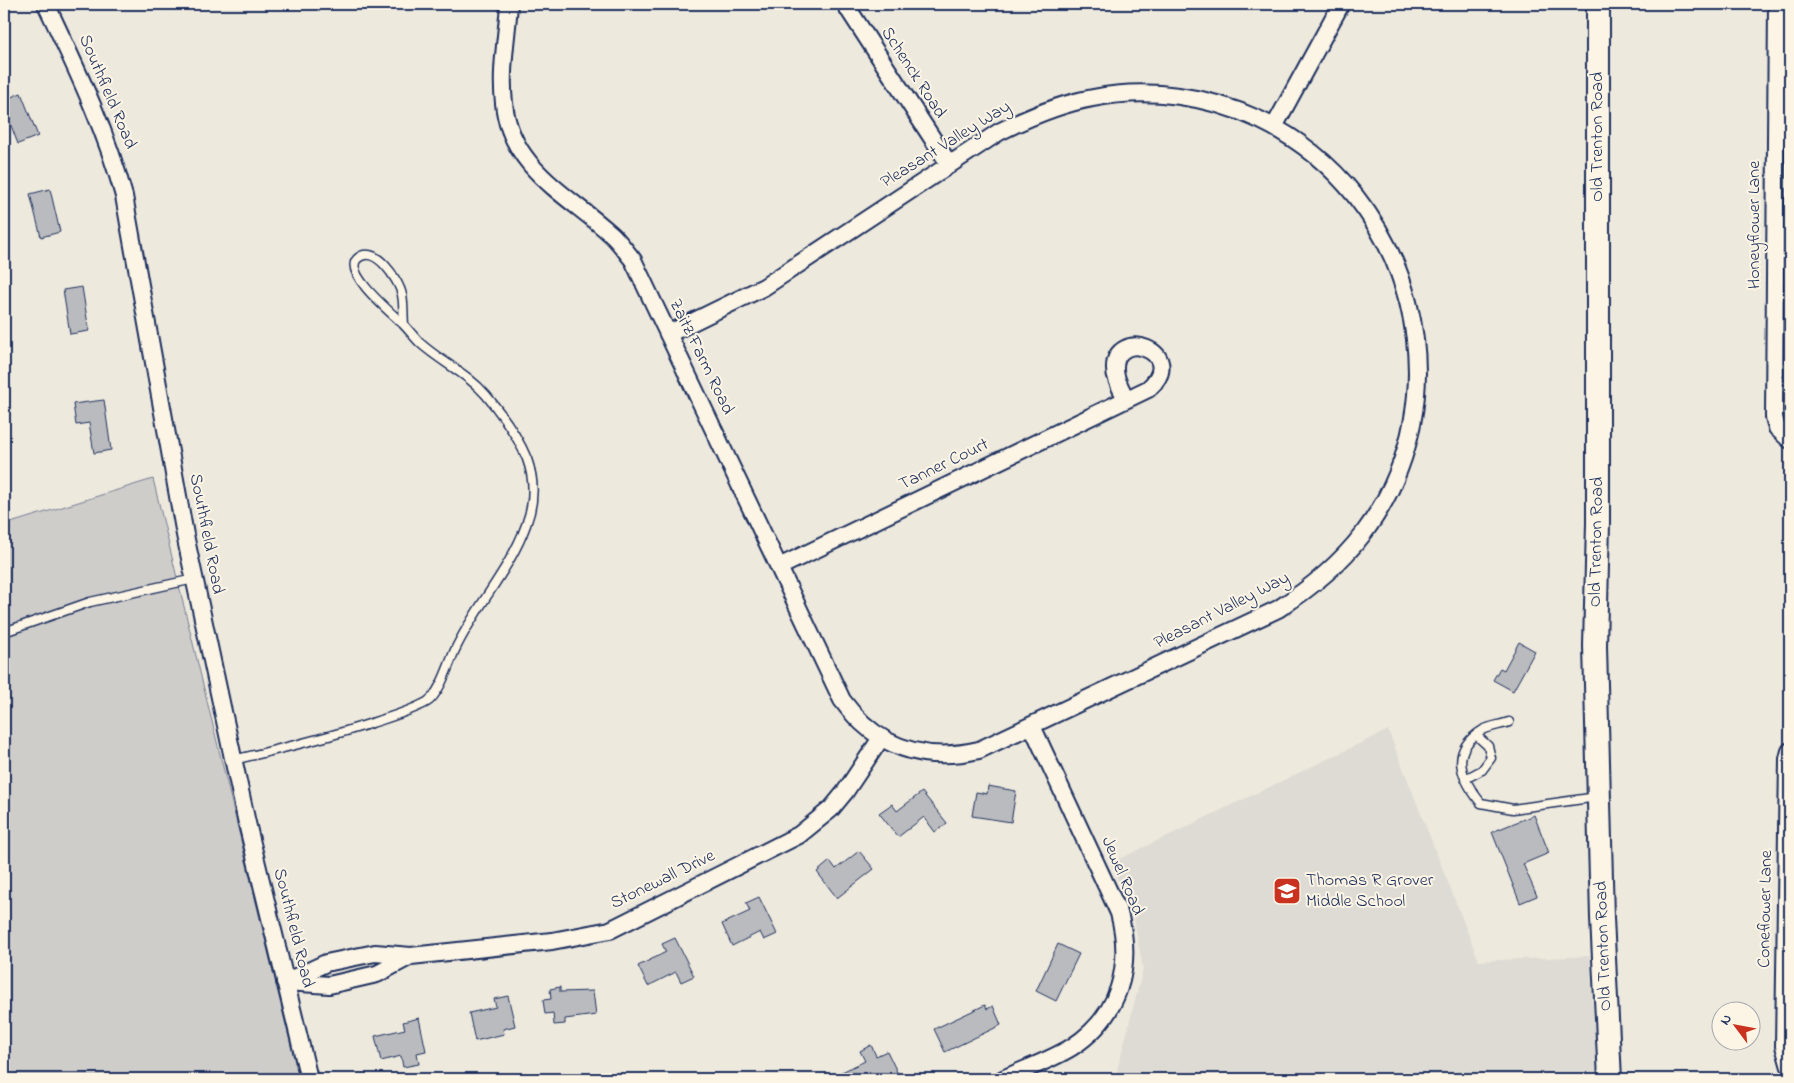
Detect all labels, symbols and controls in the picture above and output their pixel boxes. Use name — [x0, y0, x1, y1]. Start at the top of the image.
street label: Schenck Road — [874, 22, 952, 124]
street label: Southfield Road — [71, 31, 143, 153]
street label: Old Trenton Road — [1585, 72, 1611, 202]
street label: Pleasant Valley Way — [876, 95, 1016, 195]
street label: Honeyflower Lane — [1742, 160, 1768, 289]
street label: Zaitz Farm Road — [662, 295, 740, 419]
street label: Tanner Court — [895, 432, 993, 498]
street label: Southfield Road — [182, 472, 230, 596]
street label: Old Trenton Road — [1583, 477, 1611, 607]
street label: Pleasant Valley Way — [1150, 566, 1294, 656]
street label: Jewel Road — [1094, 833, 1150, 919]
street label: Stonewall Drive — [606, 843, 721, 917]
street label: Coneflower Lane — [1752, 849, 1780, 968]
street label: Southfield Road — [266, 866, 320, 990]
place label: Thomas R Grover Middle School — [1306, 868, 1434, 915]
school or university icon: Thomas R Grover Middle School — [1272, 876, 1302, 906]
street label: Old Trenton Road — [1589, 880, 1619, 1012]
north arrow — [1712, 1000, 1762, 1050]
text: N — [1715, 1010, 1738, 1029]

